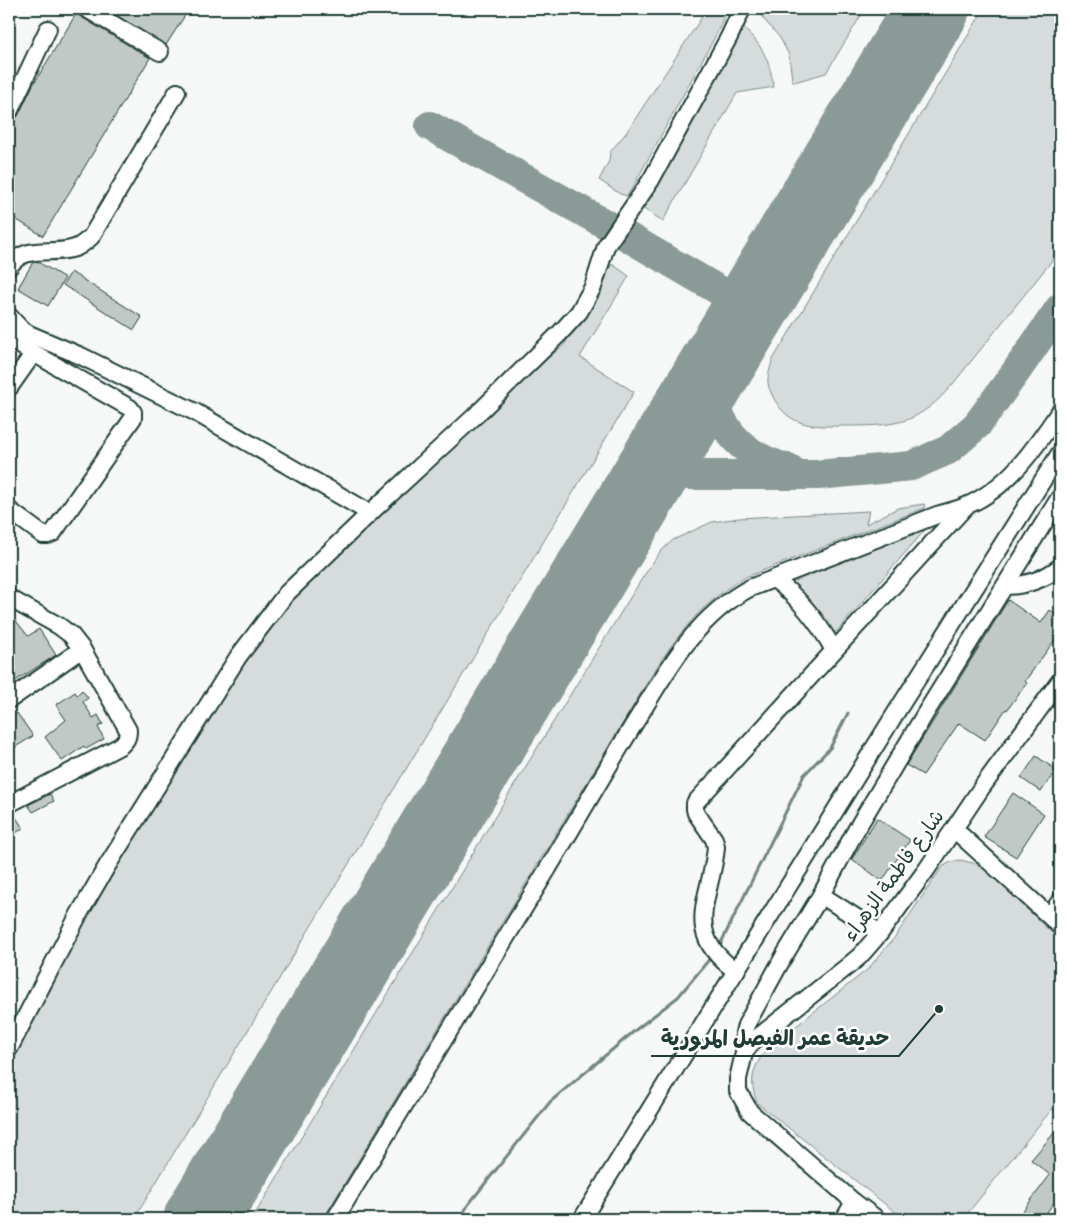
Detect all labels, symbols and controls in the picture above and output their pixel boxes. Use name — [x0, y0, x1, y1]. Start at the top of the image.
street label: شارع فاطمة الزهراء — [838, 805, 953, 948]
callout: حديقة عمر الفيصل المرورية — [651, 1020, 899, 1056]
text: حديقة عمر الفيصل المرورية — [661, 1026, 889, 1056]

